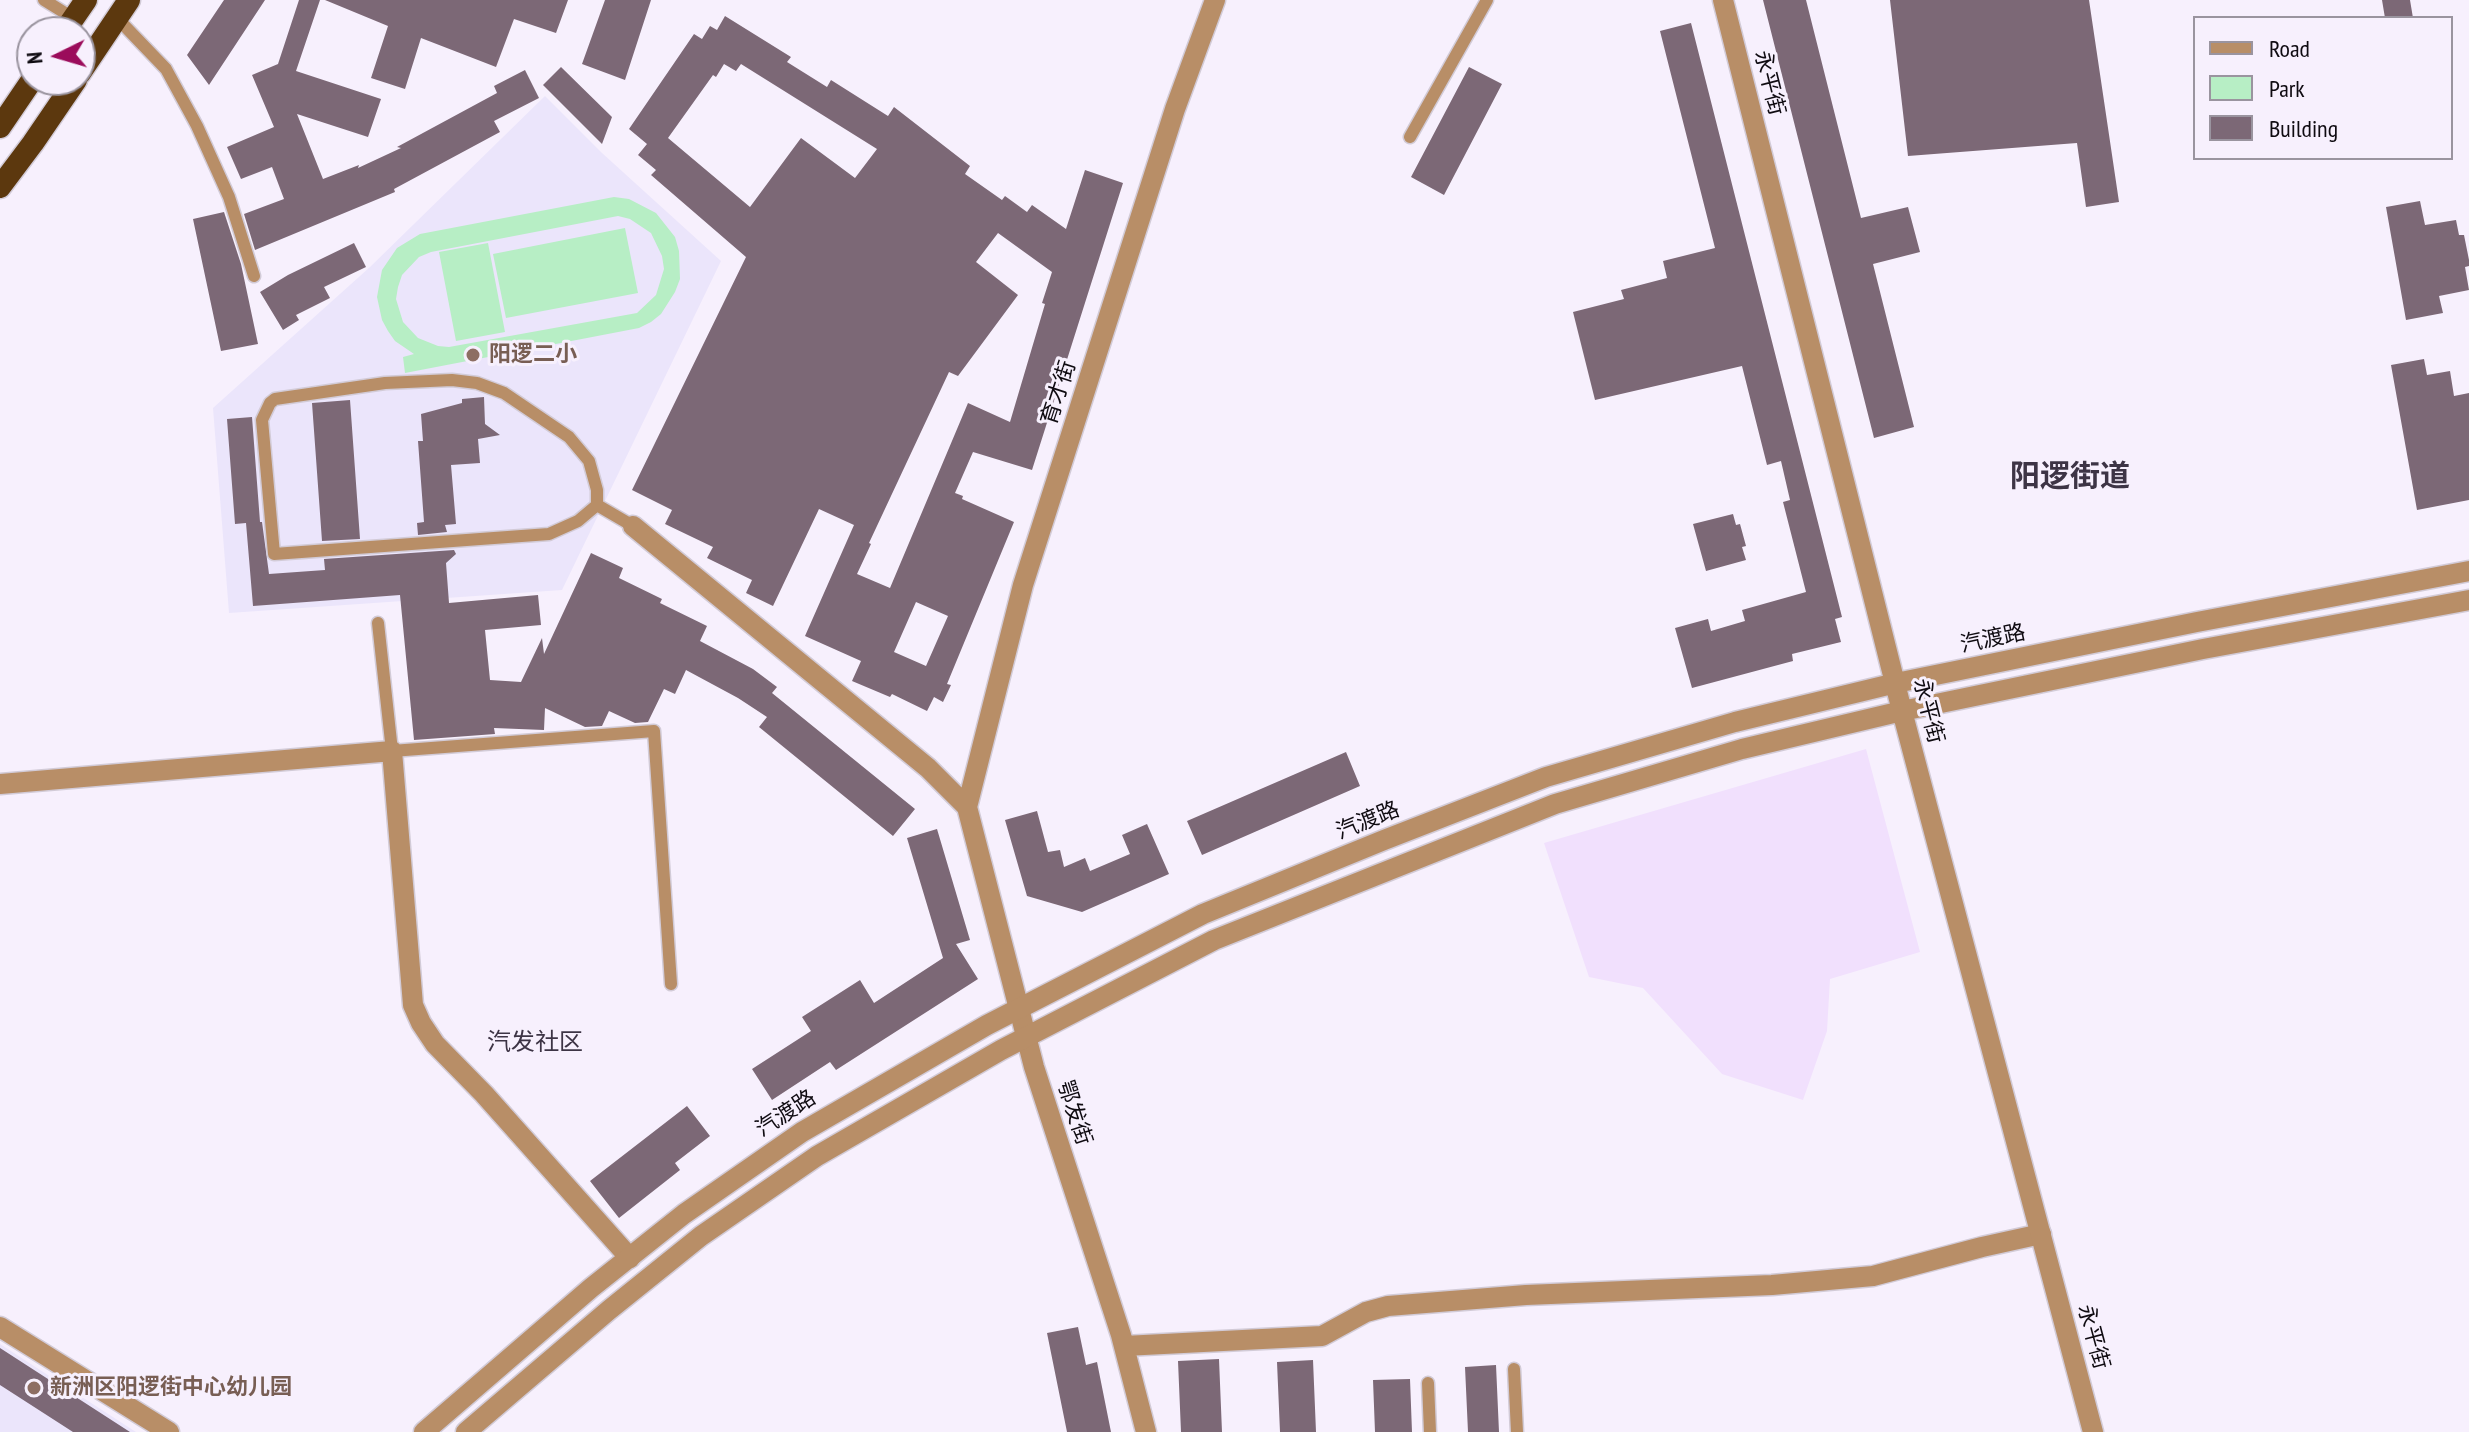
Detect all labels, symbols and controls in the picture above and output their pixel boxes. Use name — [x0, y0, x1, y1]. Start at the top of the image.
north arrow — [16, 16, 96, 96]
legend — [2193, 16, 2453, 160]
text: Road — [2269, 33, 2310, 64]
street label: 永平街 — [1748, 48, 1790, 118]
text: N — [20, 51, 49, 65]
text: Park — [2269, 73, 2305, 104]
text: Building — [2269, 113, 2338, 144]
place label: 阳逻二小 — [489, 342, 577, 368]
marker: 阳逻二小 — [464, 346, 482, 364]
street label: 育才街 — [1036, 358, 1082, 428]
district label: 阳逻街道 — [2010, 459, 2130, 495]
street label: 汽渡路 — [1958, 619, 2028, 659]
street label: 永平街 — [1907, 676, 1949, 746]
street label: 汽渡路 — [1332, 796, 1404, 846]
district label: 汽发社区 — [487, 1029, 583, 1057]
street label: 鄂发街 — [1051, 1078, 1097, 1148]
street label: 汽渡路 — [751, 1085, 821, 1143]
street label: 永平街 — [2072, 1302, 2114, 1372]
place label: 新洲区阳逻街中心幼儿园 — [50, 1375, 292, 1401]
marker: 新洲区阳逻街中心幼儿园 — [25, 1379, 43, 1397]

